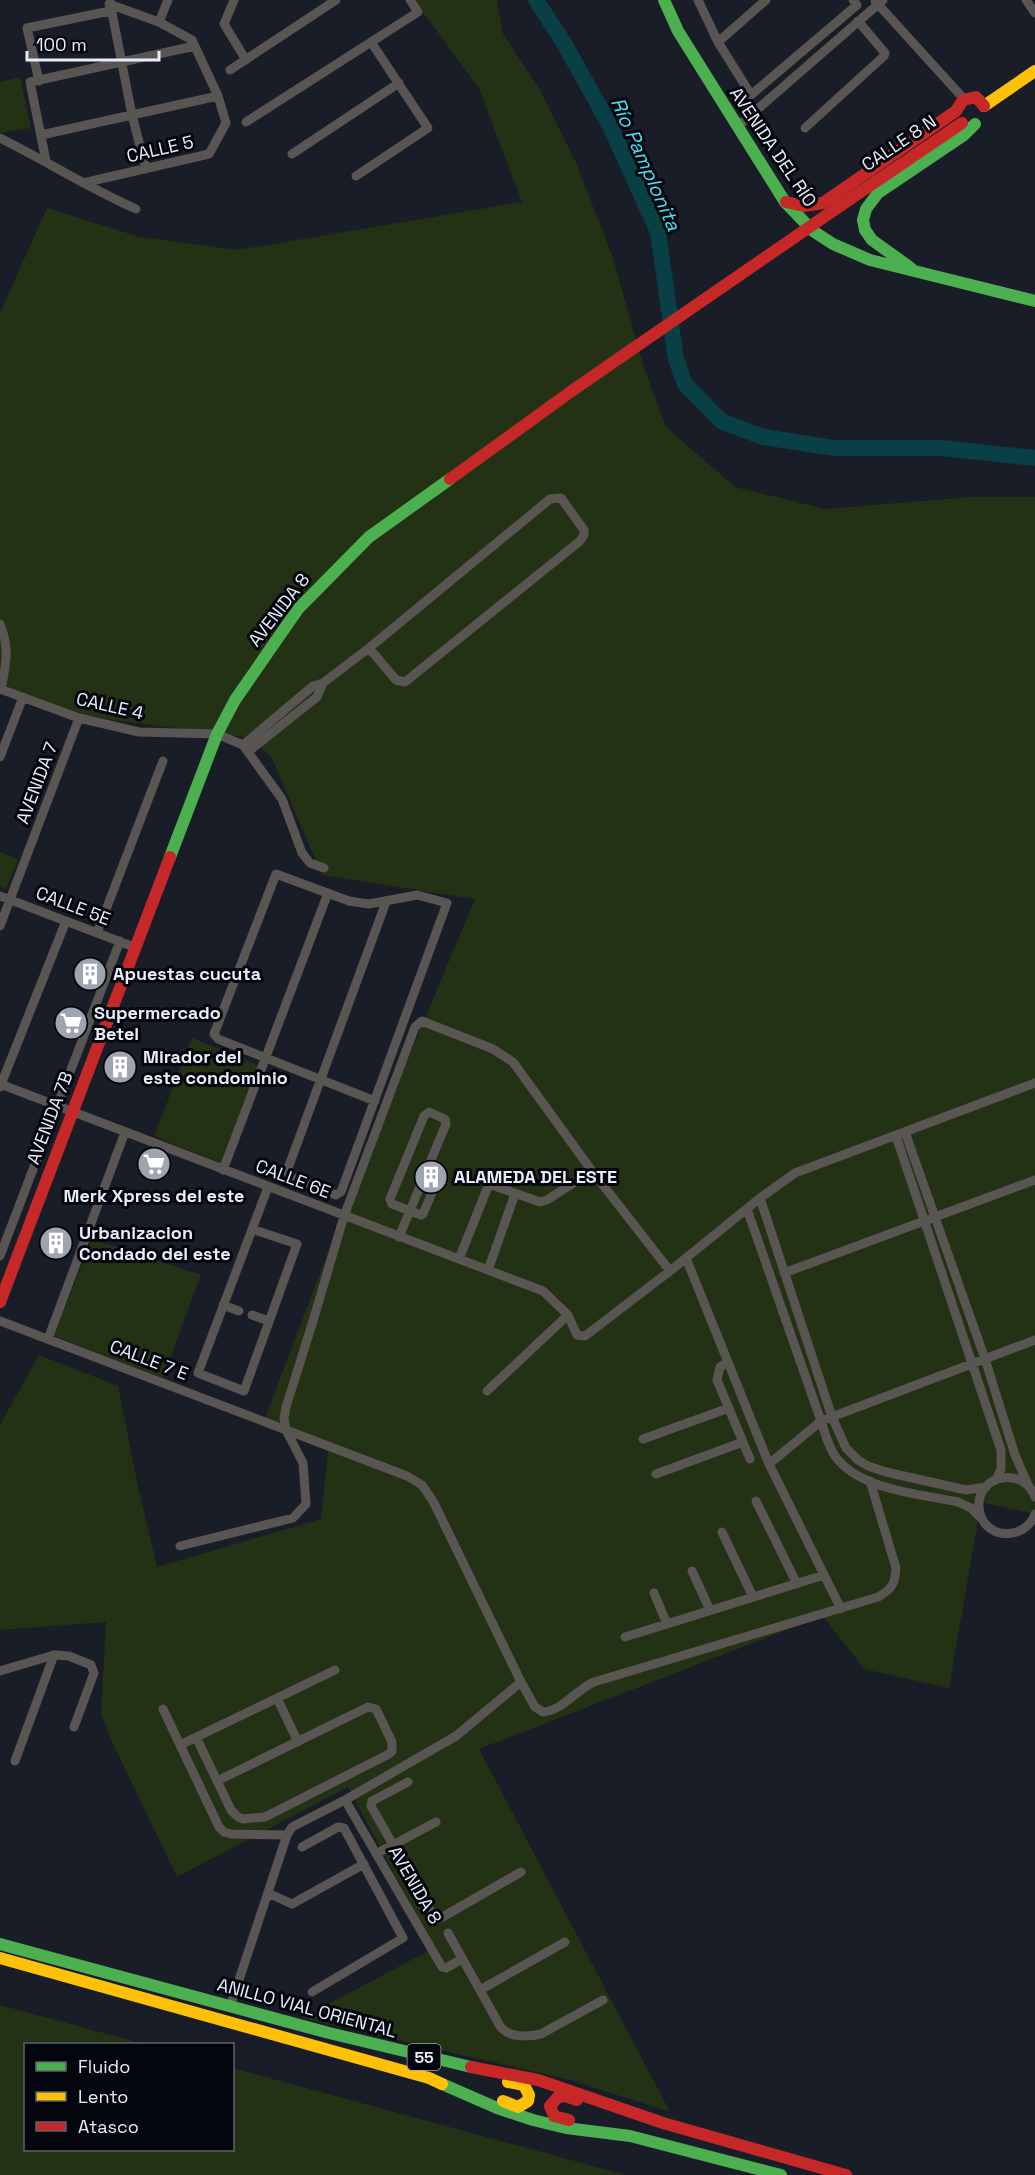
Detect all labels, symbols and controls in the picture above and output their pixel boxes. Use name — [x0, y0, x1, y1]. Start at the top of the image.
scale bar — [27, 24, 159, 62]
text: 100 m — [36, 33, 87, 56]
street label: AVENIDA DEL RÍO — [725, 83, 822, 211]
water label: Río Pamplonita — [605, 93, 687, 235]
street label: CALLE 8 N — [857, 109, 940, 176]
street label: CALLE 5 — [124, 130, 196, 167]
street label: AVENIDA 8 — [243, 568, 314, 651]
street label: CALLE 4 — [74, 687, 146, 724]
street label: AVENIDA 7 — [10, 739, 63, 827]
street label: CALLE 5E — [33, 881, 114, 930]
building icon: Apuestas cucuta — [72, 956, 108, 992]
place label: Apuestas cucuta — [113, 962, 262, 985]
place label: Supermercado Betel — [94, 1001, 221, 1045]
supermarket icon: Supermercado Betel — [53, 1005, 89, 1041]
place label: Mirador del este condominio — [143, 1045, 288, 1089]
building icon: Mirador del este condominio — [102, 1049, 138, 1085]
street label: AVENIDA 7B — [21, 1068, 78, 1167]
supermarket icon: Merk Xpress del este — [136, 1146, 172, 1182]
street label: CALLE 6E — [252, 1154, 334, 1203]
building icon: ALAMEDA DEL ESTE — [413, 1159, 449, 1195]
place label: ALAMEDA DEL ESTE — [454, 1165, 617, 1188]
place label: Merk Xpress del este — [64, 1184, 244, 1207]
place label: Urbanizacion Condado del este — [79, 1221, 231, 1265]
building icon: Urbanizacion Condado del este — [38, 1225, 74, 1261]
street label: CALLE 7 E — [107, 1334, 192, 1385]
street label: AVENIDA 8 — [384, 1841, 447, 1928]
street label: ANILLO VIAL ORIENTAL — [215, 1973, 399, 2043]
legend — [24, 2043, 234, 2151]
road number: 55 — [408, 2044, 440, 2070]
text: Fluido — [78, 2055, 130, 2078]
text: Lento — [78, 2085, 128, 2108]
text: Atasco — [78, 2115, 139, 2138]

